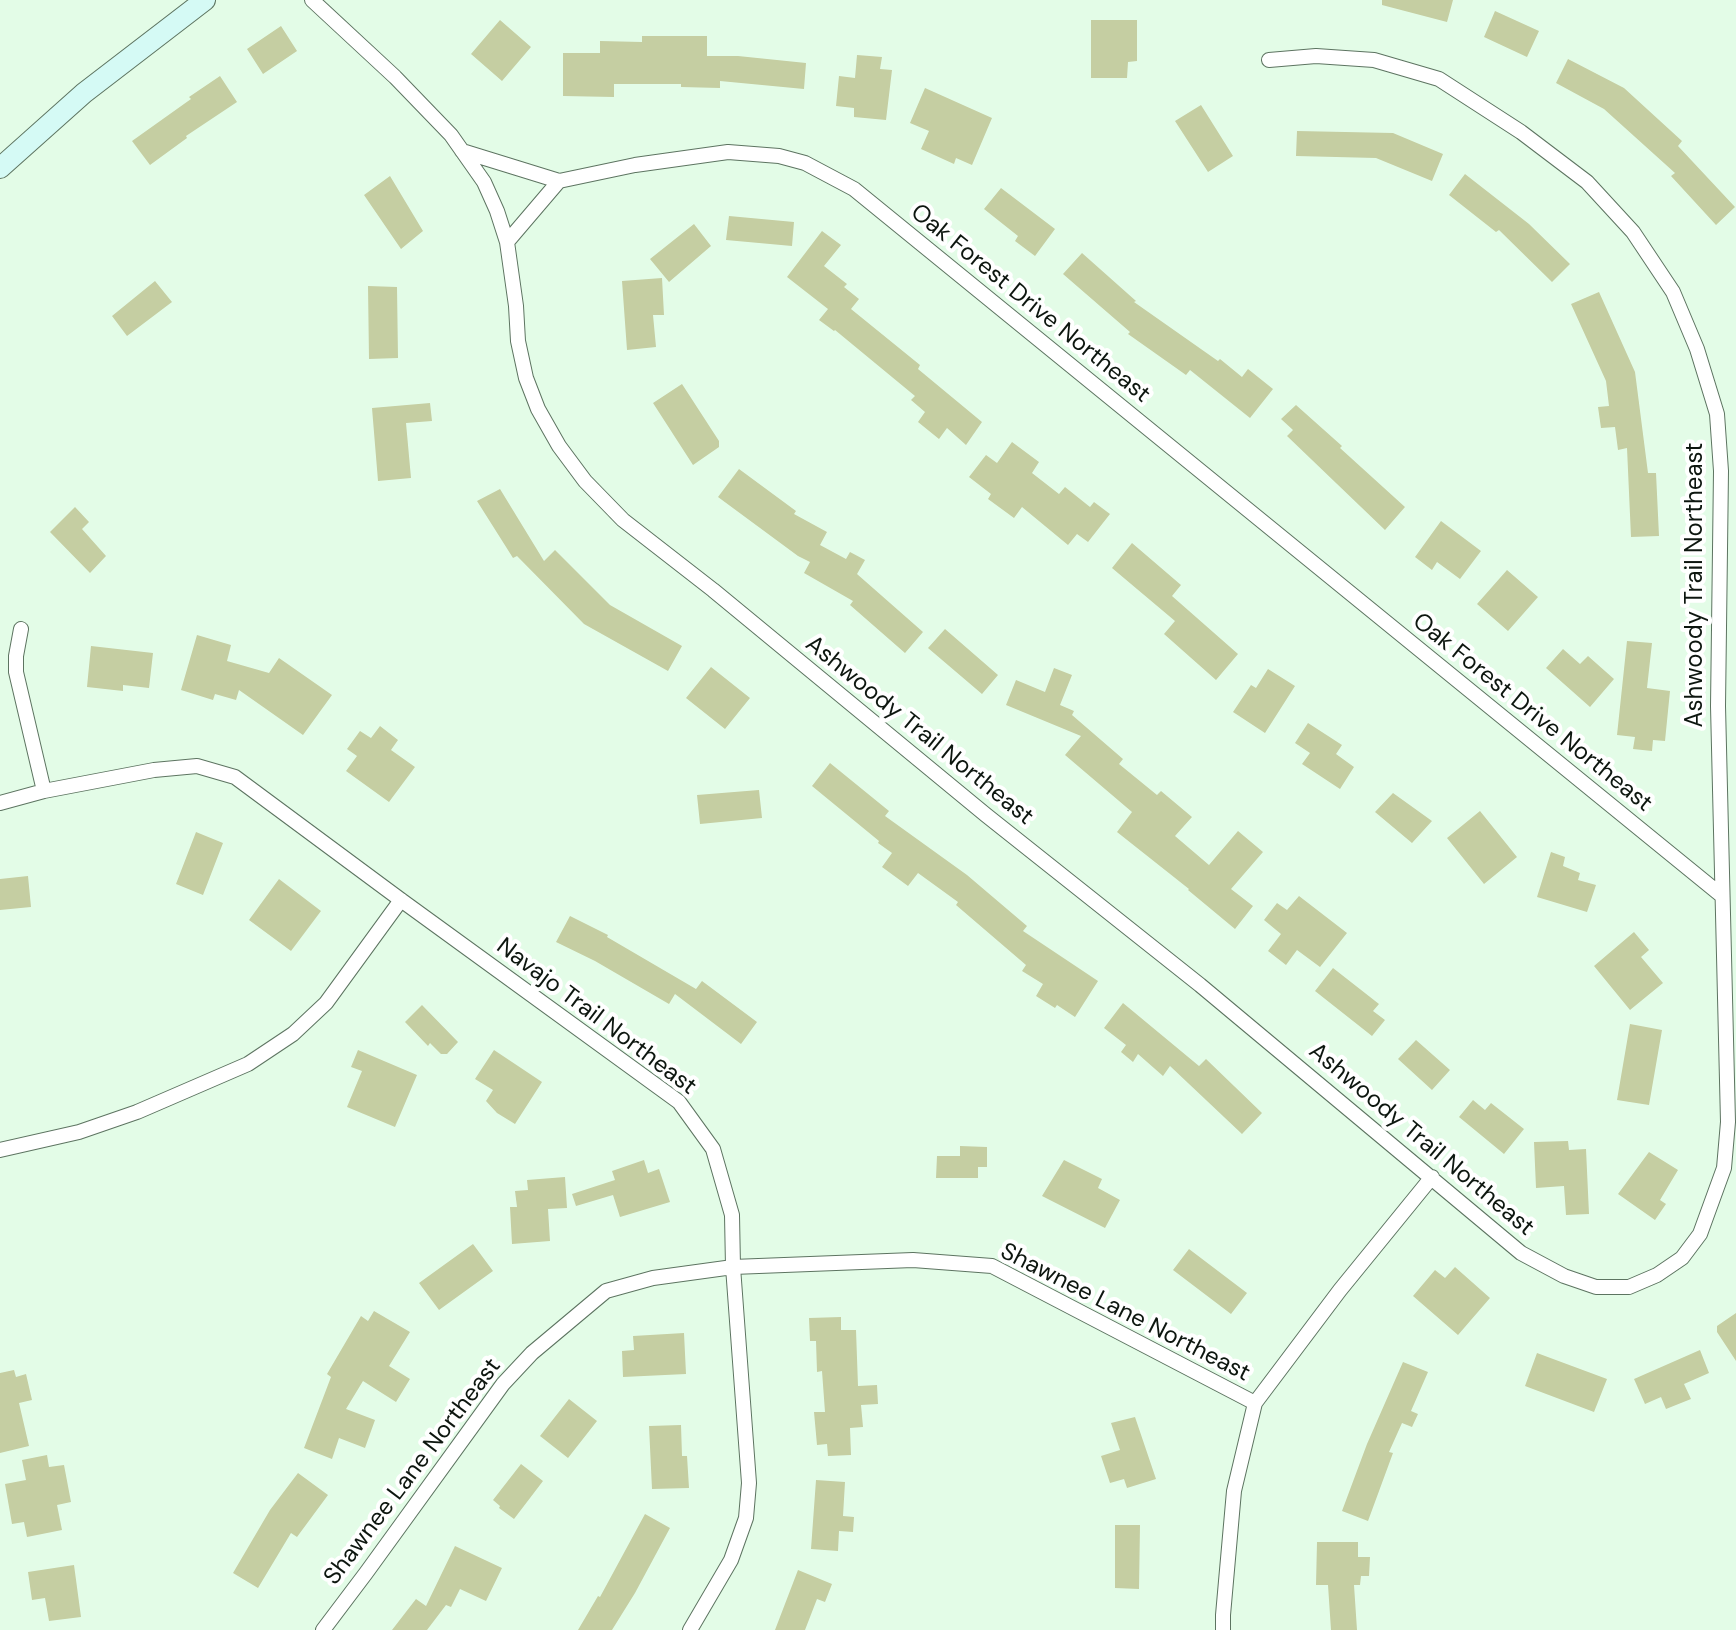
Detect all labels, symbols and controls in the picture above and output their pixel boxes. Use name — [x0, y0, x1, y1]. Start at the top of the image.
street label: Oak Forest Drive Northeast — [904, 198, 1156, 410]
street label: Ashwoody Trail Northeast — [1682, 443, 1710, 727]
street label: Oak Forest Drive Northeast — [1406, 607, 1658, 819]
street label: Ashwoody Trail Northeast — [799, 630, 1039, 832]
street label: Navajo Trail Northeast — [490, 932, 702, 1102]
street label: Ashwoody Trail Northeast — [1303, 1037, 1539, 1243]
street label: Shawnee Lane Northeast — [995, 1237, 1255, 1389]
street label: Shawnee Lane Northeast — [318, 1353, 508, 1591]

